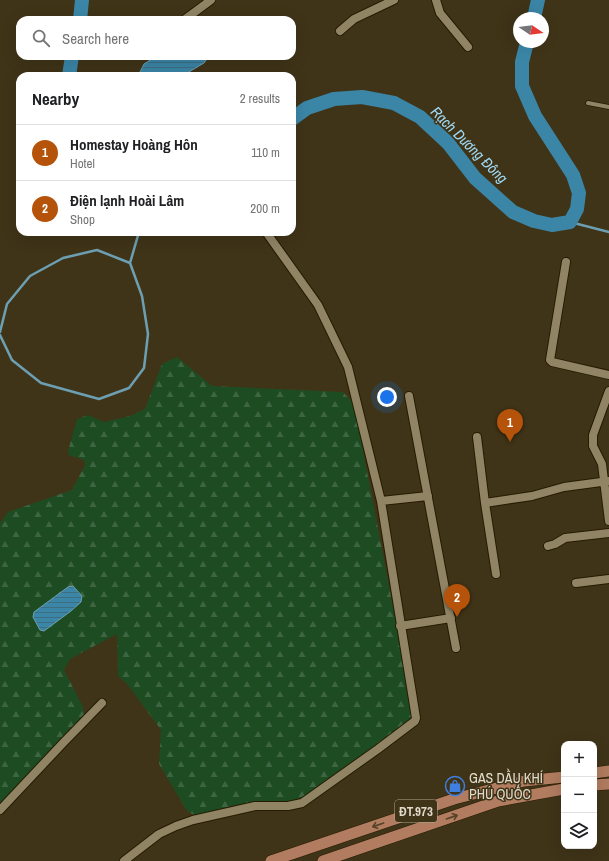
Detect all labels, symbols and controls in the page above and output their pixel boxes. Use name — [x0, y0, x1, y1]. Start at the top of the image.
north arrow — [513, 12, 549, 48]
search box — [16, 16, 296, 60]
icon: search — [30, 27, 52, 49]
text: Search here — [62, 28, 129, 49]
text: Nearby — [32, 87, 79, 110]
text: 2 results — [240, 90, 280, 107]
water label: Rạch Dương Đông — [426, 101, 513, 188]
text: Homestay Hoàng Hôn — [70, 134, 198, 155]
text: 1 — [42, 144, 48, 161]
text: 110 m — [251, 144, 280, 161]
text: Hotel — [70, 155, 95, 172]
text: Điện lạnh Hoài Lâm — [70, 190, 184, 211]
text: 2 — [42, 200, 48, 217]
text: 200 m — [250, 200, 280, 217]
text: Shop — [70, 211, 95, 228]
your location — [377, 387, 397, 407]
pin: 1 — [497, 409, 523, 442]
pin: 2 — [444, 584, 470, 617]
map controls — [561, 741, 597, 849]
button: + — [561, 741, 597, 777]
place label: GAS DẦU KHÍ PHÚ QUỐC — [469, 768, 544, 803]
shop icon: GAS DẦU KHÍ PHÚ QUỐC — [444, 775, 466, 797]
button: − — [561, 777, 597, 813]
road number: ĐT.973 — [395, 800, 437, 822]
one-way arrow — [446, 813, 459, 820]
button: layers — [561, 813, 597, 849]
one-way arrow — [372, 821, 384, 829]

